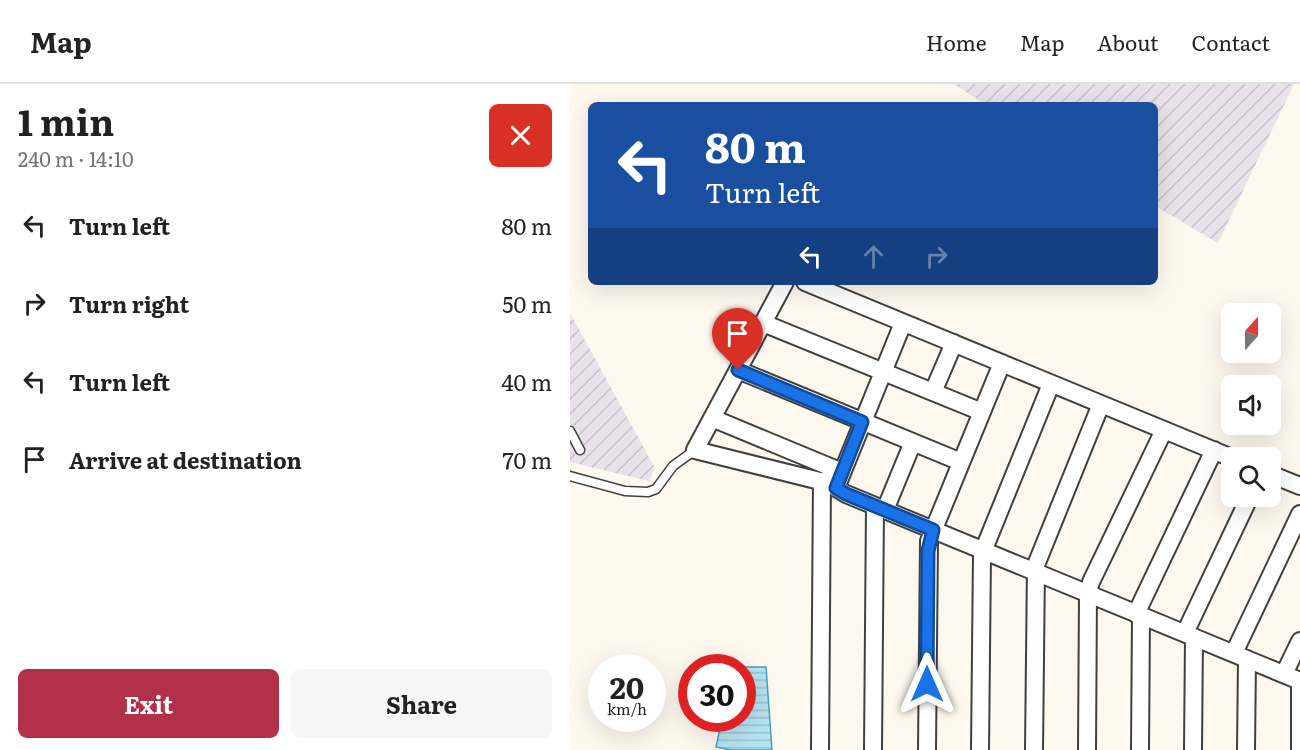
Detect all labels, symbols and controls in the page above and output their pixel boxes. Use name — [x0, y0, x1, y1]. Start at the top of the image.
text: Map — [30, 20, 92, 62]
text: Home — [926, 26, 987, 57]
text: Map — [1020, 26, 1064, 57]
text: About — [1097, 26, 1159, 57]
text: Contact — [1192, 26, 1270, 57]
text: 1 min — [18, 94, 114, 147]
button: close — [489, 104, 552, 167]
text: 80 m — [705, 114, 806, 176]
icon: left — [606, 126, 684, 204]
text: 240 m · 14:10 — [18, 143, 134, 173]
text: Turn left — [705, 171, 820, 211]
icon: left — [18, 209, 51, 242]
text: Turn left — [69, 209, 170, 242]
text: 80 m — [501, 209, 552, 242]
icon: left — [794, 240, 827, 273]
icon: ahead — [857, 240, 890, 273]
icon: right — [920, 240, 953, 273]
icon: right — [18, 287, 51, 320]
text: Turn right — [69, 287, 189, 320]
text: 50 m — [502, 287, 552, 320]
north arrow — [1221, 303, 1281, 363]
map controls — [1221, 303, 1281, 507]
pin — [712, 308, 763, 370]
icon: arrive — [721, 317, 754, 350]
icon: left — [18, 365, 51, 398]
text: Turn left — [69, 365, 170, 398]
text: 40 m — [501, 365, 552, 398]
button: sound — [1221, 375, 1281, 435]
icon: arrive — [18, 443, 51, 476]
text: Arrive at destination — [69, 443, 302, 476]
text: 70 m — [502, 443, 552, 476]
button: search — [1221, 447, 1281, 507]
position arrow — [895, 652, 959, 716]
speed limit sign: 30 — [678, 654, 756, 732]
text: 20 — [610, 664, 644, 708]
button: Exit — [18, 669, 279, 738]
button: Share — [291, 669, 552, 738]
text: km/h — [607, 697, 647, 720]

